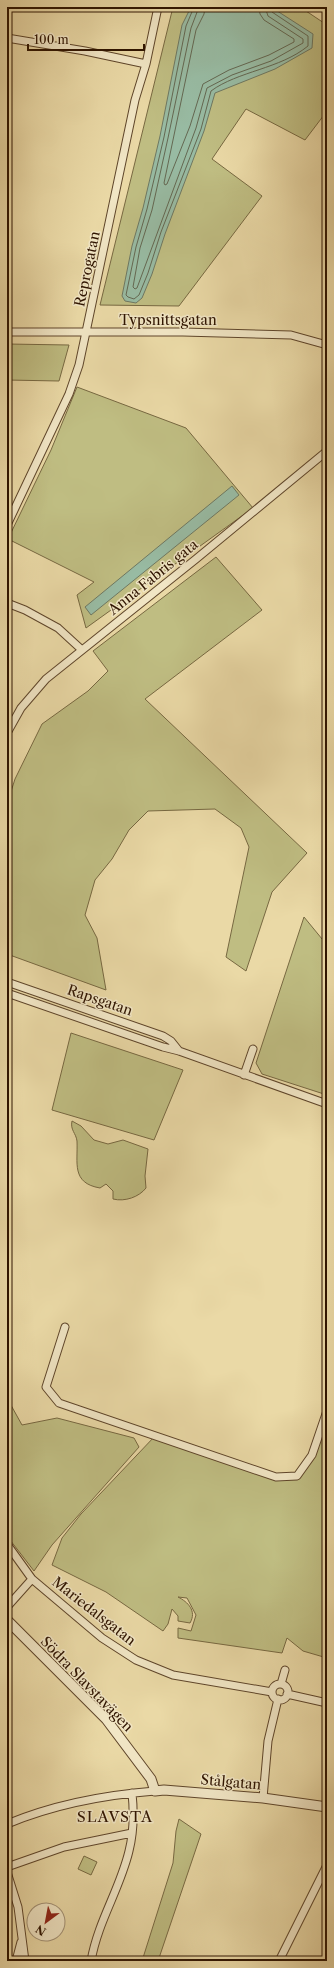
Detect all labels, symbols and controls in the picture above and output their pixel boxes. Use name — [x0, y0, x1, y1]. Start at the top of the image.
scale bar — [28, 26, 144, 52]
text: 100 m — [34, 32, 69, 47]
street label: Reprogatan — [70, 229, 104, 308]
street label: Typsnittsgatan — [119, 311, 217, 329]
street label: Anna Fabris gata — [104, 535, 202, 619]
street label: Rapsgatan — [65, 980, 135, 1020]
street label: Mariedalsgatan — [49, 1573, 140, 1649]
street label: Södra Slavstavägen — [37, 1633, 137, 1736]
street label: Stålgatan — [200, 1770, 262, 1794]
district label: SLAVSTA — [77, 1807, 153, 1826]
north arrow — [26, 1902, 66, 1942]
text: N — [33, 1922, 48, 1939]

